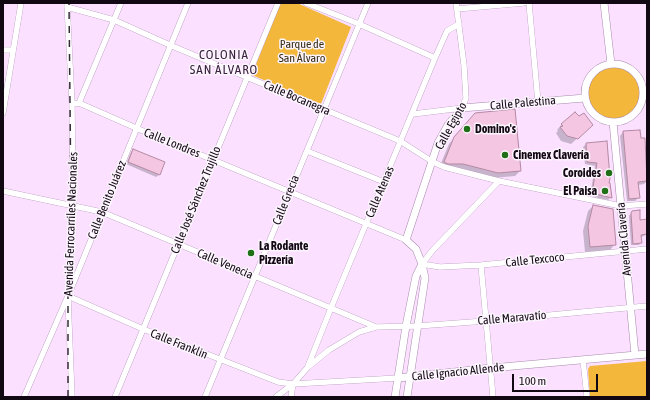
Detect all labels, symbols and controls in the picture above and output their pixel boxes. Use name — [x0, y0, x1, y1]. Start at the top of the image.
park label: Parque de San Álvaro — [279, 37, 325, 65]
district label: COLONIA SAN ÁLVARO — [190, 47, 258, 78]
street label: Calle Bocanegra — [262, 78, 332, 118]
street label: Calle Palestina — [490, 93, 556, 113]
street label: Calle Egipto — [432, 100, 470, 152]
place label: Domino's — [475, 122, 516, 136]
marker: Domino's — [462, 124, 472, 134]
street label: Calle Londres — [142, 125, 202, 161]
street label: Calle José Sánchez Trujillo — [168, 144, 224, 256]
place label: Cinemex Clavería — [513, 148, 589, 162]
marker: Cinemex Clavería — [500, 150, 510, 160]
street label: Avenida Ferrocarriles Nacionales — [61, 152, 81, 296]
street label: Calle Benito Juárez — [85, 159, 129, 241]
street label: Calle Atenas — [363, 164, 397, 220]
place label: Coroides — [563, 166, 601, 180]
marker: Coroides — [604, 168, 614, 178]
street label: Calle Grecia — [270, 173, 302, 227]
place label: El Paisa — [563, 184, 597, 198]
marker: El Paisa — [600, 186, 610, 196]
street label: Avenida Clavería — [614, 202, 634, 276]
place label: La Rodante Pizzería — [259, 239, 308, 267]
street label: Calle Venecia — [195, 246, 255, 282]
marker: La Rodante Pizzería — [246, 248, 256, 258]
street label: Calle Texcoco — [505, 250, 565, 270]
street label: Calle Maravatío — [477, 308, 547, 328]
street label: Calle Franklin — [148, 326, 210, 362]
street label: Calle Ignacio Allende — [411, 360, 505, 384]
scale bar — [514, 366, 600, 392]
text: 100 m — [519, 374, 546, 388]

